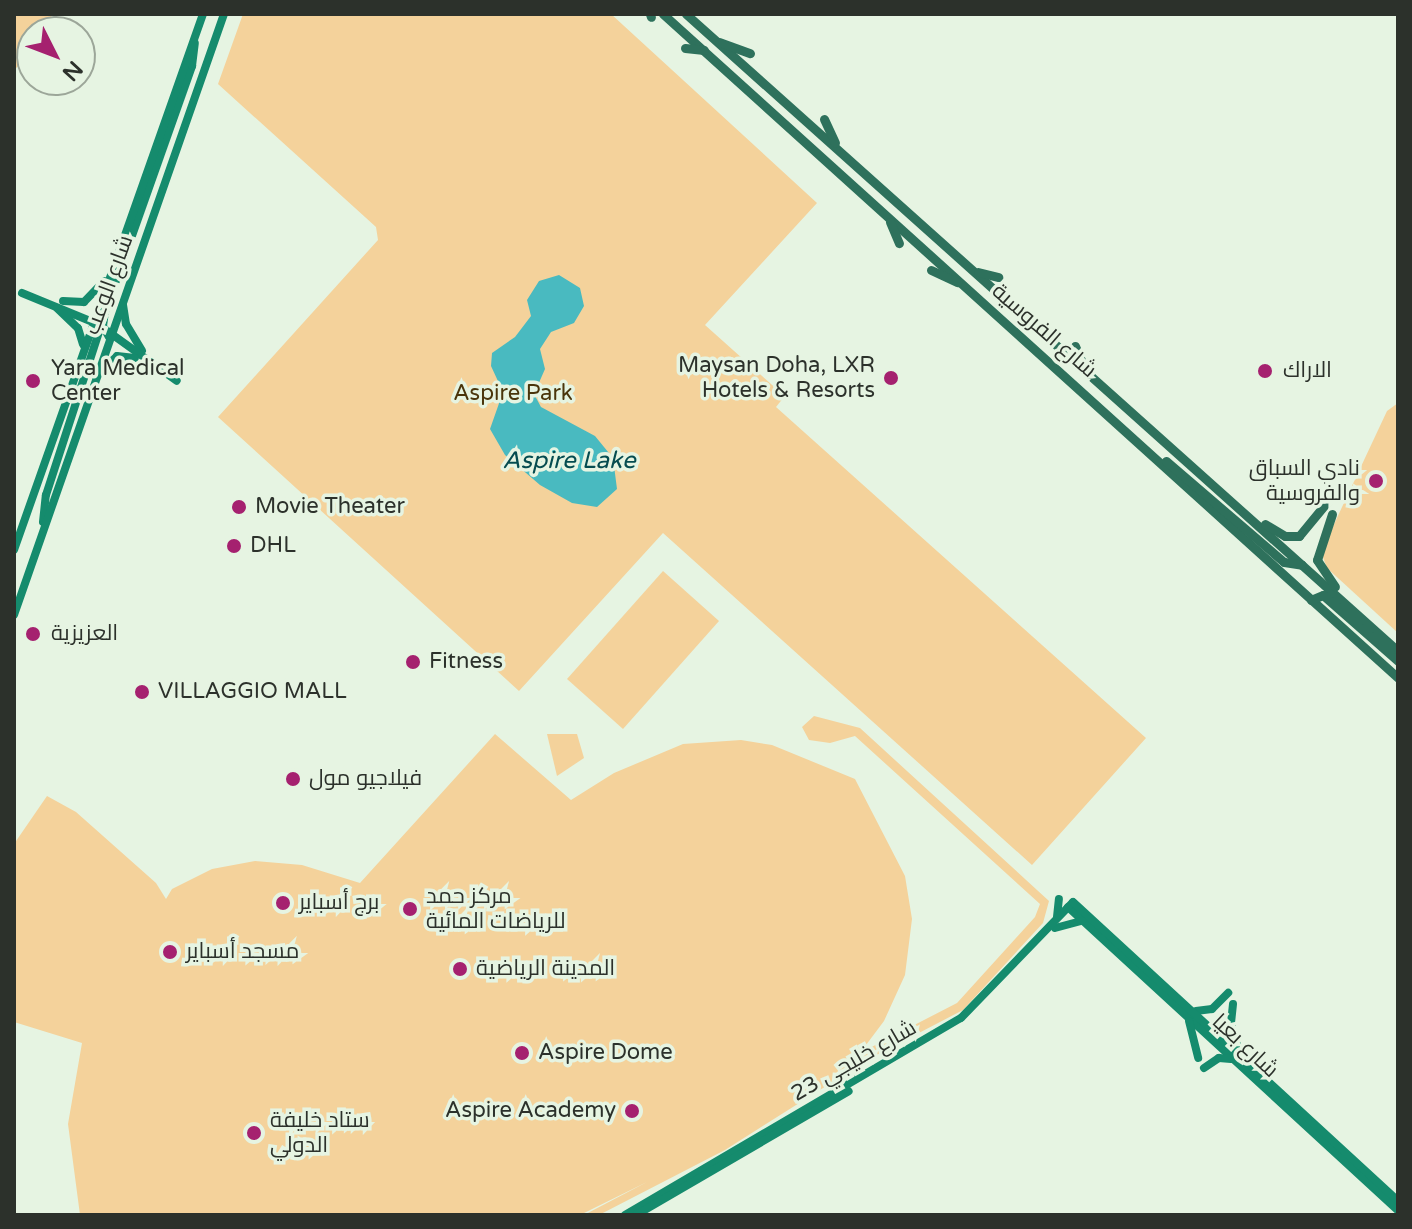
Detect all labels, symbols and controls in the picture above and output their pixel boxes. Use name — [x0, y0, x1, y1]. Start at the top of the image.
north arrow — [16, 16, 96, 96]
text: N — [57, 55, 88, 86]
street label: شارع الوعب — [79, 232, 139, 338]
street label: شارع الفروسية — [986, 278, 1102, 384]
place label: Maysan Doha, LXR Hotels & Resorts — [678, 352, 875, 404]
place label: Yara Medical Center — [51, 355, 184, 406]
place label: الاراك — [1283, 358, 1332, 384]
marker: الاراك — [1254, 360, 1276, 382]
marker: Maysan Doha, LXR Hotels & Resorts — [882, 369, 900, 387]
marker: Yara Medical Center — [22, 370, 44, 392]
park label: Aspire Park — [453, 381, 573, 407]
water label: Aspire Lake — [503, 447, 635, 475]
place label: نادي السباق والفروسية — [1249, 455, 1360, 506]
marker: نادي السباق والفروسية — [1367, 472, 1385, 490]
place label: Movie Theater — [255, 494, 405, 520]
marker: Movie Theater — [230, 498, 248, 516]
place label: DHL — [250, 533, 296, 559]
marker: DHL — [225, 537, 243, 555]
place label: العزيزية — [51, 621, 118, 647]
marker: العزيزية — [22, 623, 44, 645]
place label: Fitness — [429, 649, 503, 675]
marker: Fitness — [404, 653, 422, 671]
place label: VILLAGGIO MALL — [158, 679, 347, 705]
marker: VILLAGGIO MALL — [133, 683, 151, 701]
place label: فيلاجيو مول — [309, 766, 422, 792]
marker: فيلاجيو مول — [284, 770, 302, 788]
place label: مركز حمد للرياضات المائية — [426, 883, 566, 934]
place label: برج أسباير — [299, 890, 379, 916]
marker: برج أسباير — [274, 894, 292, 912]
marker: مركز حمد للرياضات المائية — [401, 900, 419, 918]
place label: مسجد أسباير — [186, 939, 299, 965]
marker: مسجد أسباير — [161, 943, 179, 961]
place label: المدينة الرياضية — [476, 956, 615, 982]
marker: المدينة الرياضية — [451, 960, 469, 978]
street label: شارع بعيا — [1206, 1009, 1284, 1083]
street label: شارع خليجي 23 — [787, 1015, 921, 1107]
place label: Aspire Dome — [538, 1040, 673, 1066]
marker: Aspire Dome — [513, 1044, 531, 1062]
place label: Aspire Academy — [445, 1098, 616, 1124]
marker: Aspire Academy — [623, 1102, 641, 1120]
place label: ستاد خليفة الدولي — [270, 1107, 370, 1158]
marker: ستاد خليفة الدولي — [245, 1124, 263, 1142]

